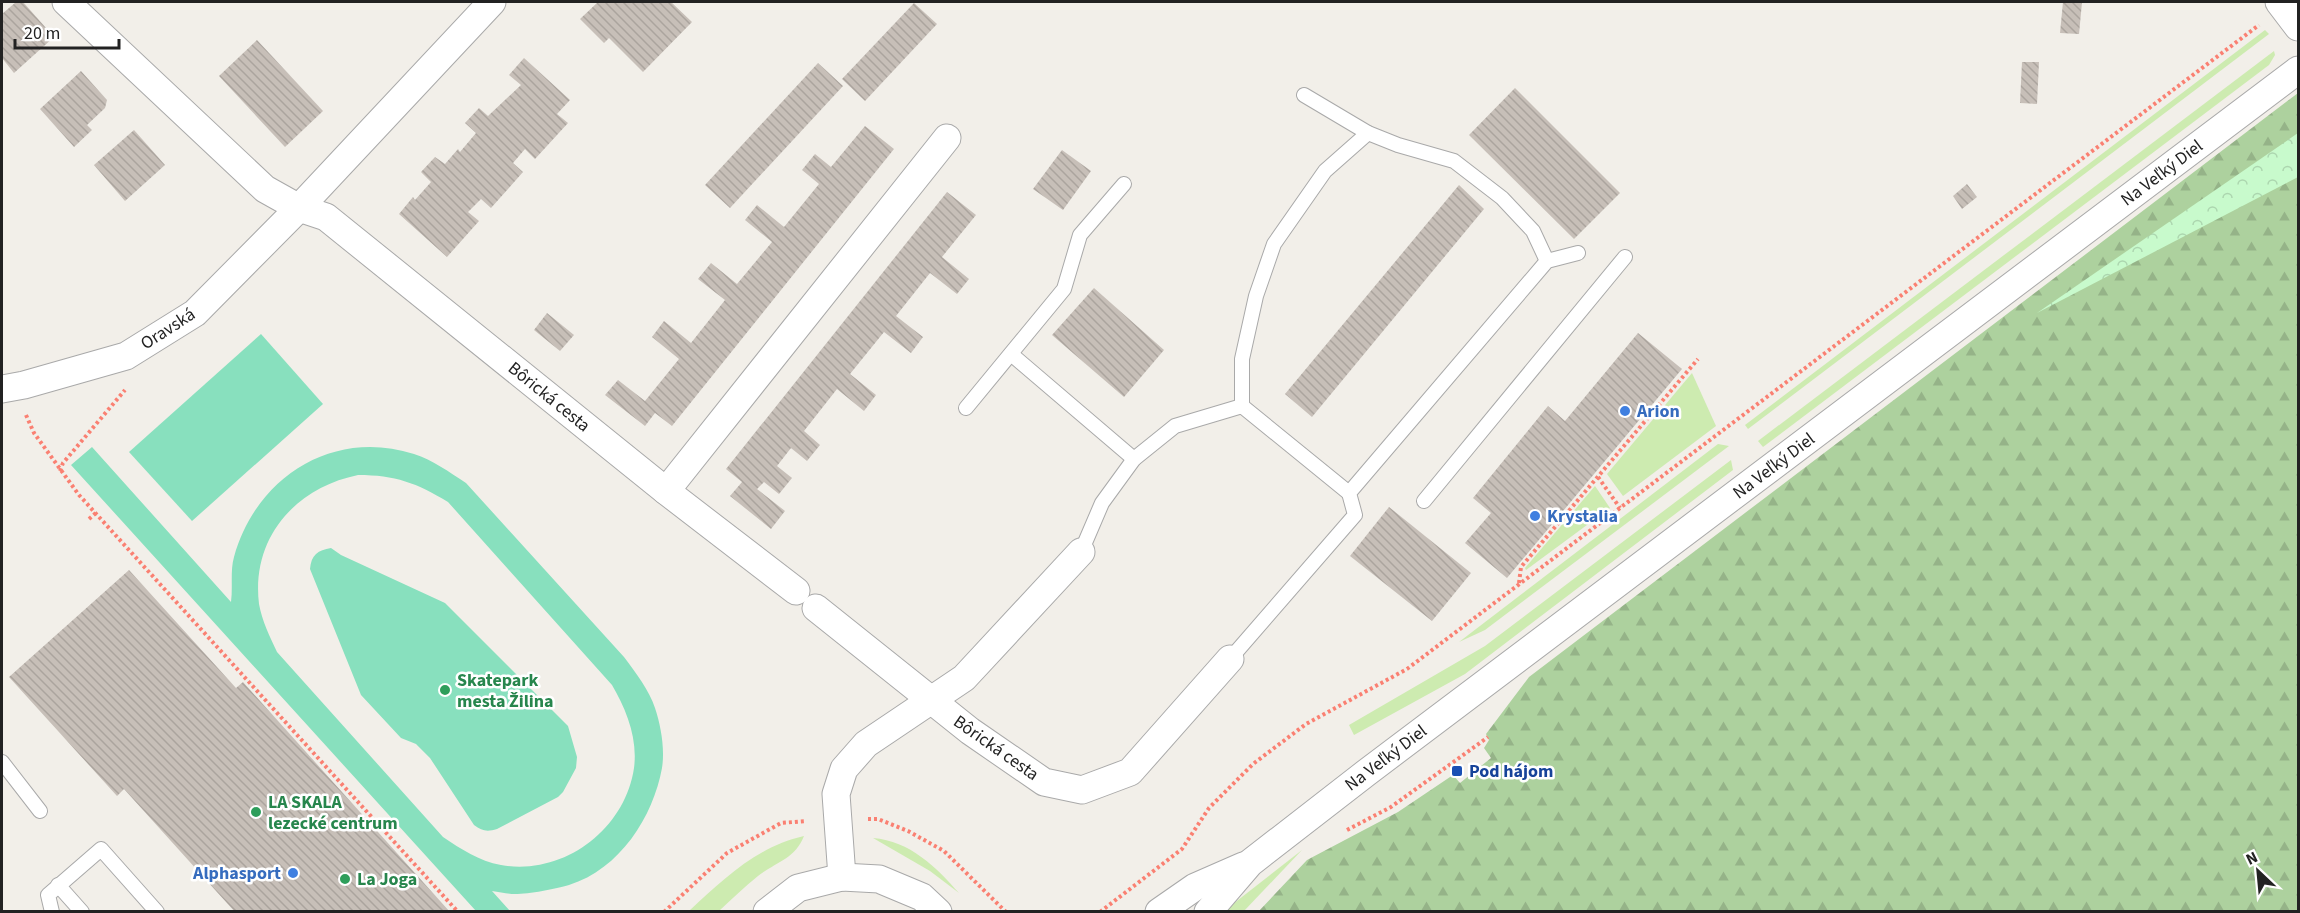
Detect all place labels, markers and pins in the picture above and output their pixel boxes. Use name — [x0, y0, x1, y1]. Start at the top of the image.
place label: Arion — [1636, 399, 1680, 424]
marker: Arion — [1618, 404, 1632, 418]
place label: Krystalia — [1547, 504, 1618, 529]
marker: Krystalia — [1528, 509, 1542, 523]
place label: Skatepark mesta Žilina — [457, 668, 554, 714]
marker: Skatepark mesta Žilina — [438, 683, 452, 697]
place label: Pod hájom — [1469, 759, 1553, 784]
marker: Pod hájom — [1450, 764, 1464, 778]
place label: LA SKALA lezecké centrum — [268, 790, 398, 836]
marker: LA SKALA lezecké centrum — [249, 805, 263, 819]
place label: Alphasport — [192, 861, 281, 886]
marker: Alphasport — [286, 866, 300, 880]
place label: La Joga — [357, 867, 417, 892]
marker: La Joga — [338, 872, 352, 886]

